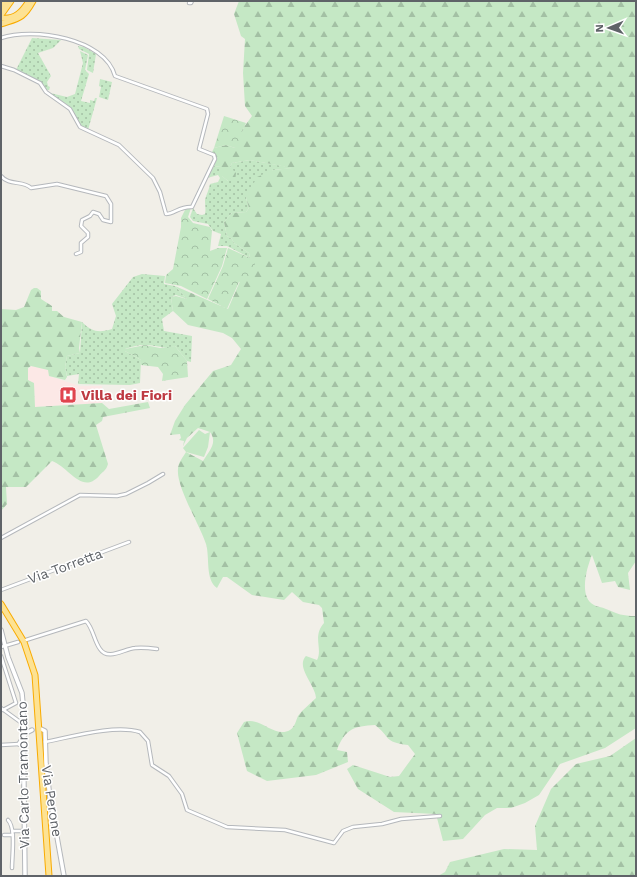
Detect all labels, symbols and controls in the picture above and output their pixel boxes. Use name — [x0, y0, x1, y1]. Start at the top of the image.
north arrow — [589, 8, 629, 48]
text: N — [593, 24, 606, 33]
hospital icon: Villa dei Fiori — [58, 385, 78, 405]
place label: Villa dei Fiori — [81, 387, 172, 403]
street label: Via Torretta — [26, 545, 104, 587]
street label: Via Carlo Tramontano — [14, 701, 32, 849]
street label: Via Perone — [38, 764, 66, 838]

